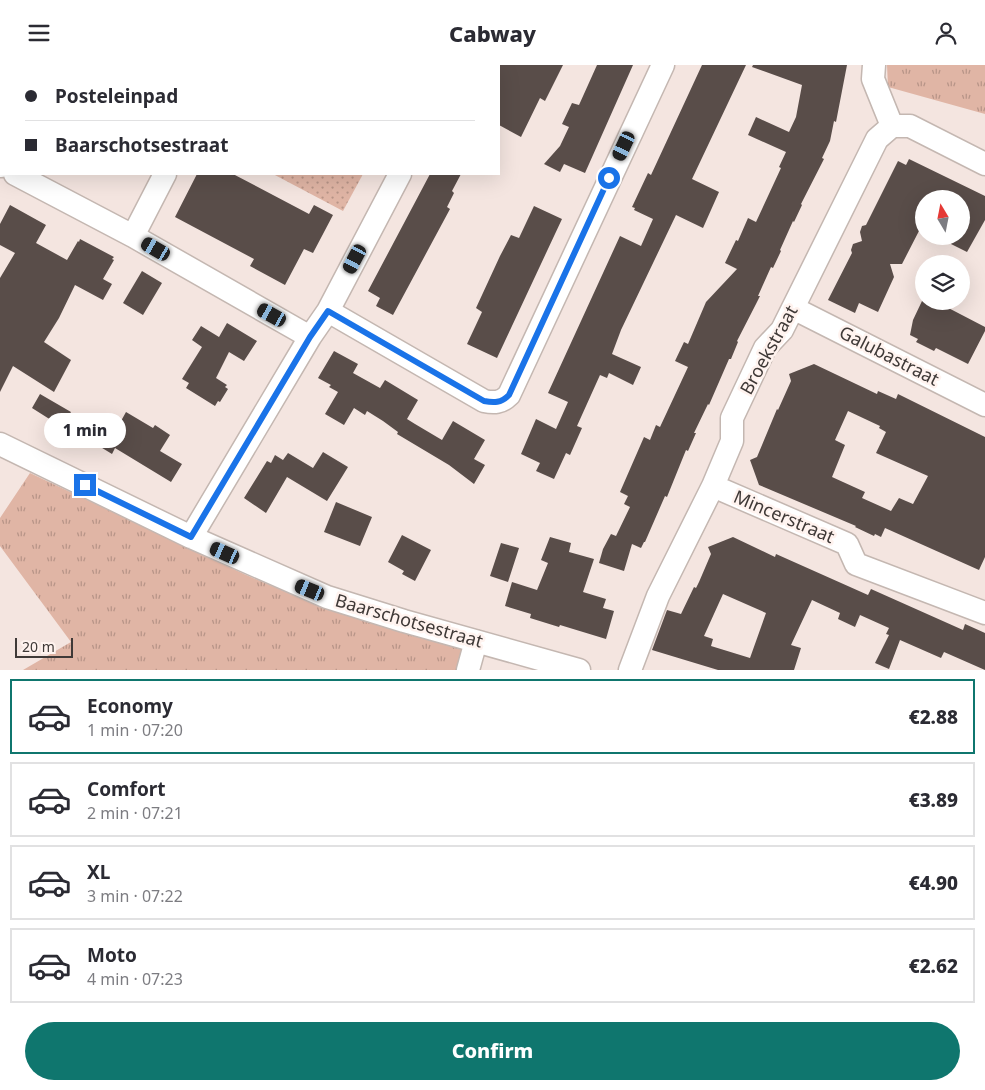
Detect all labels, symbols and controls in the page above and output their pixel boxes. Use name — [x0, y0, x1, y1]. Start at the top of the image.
text: Cabway — [449, 18, 536, 48]
icon: menu — [25, 19, 53, 47]
icon: person — [932, 19, 960, 47]
text: Posteleinpad — [55, 83, 178, 109]
car — [610, 129, 637, 163]
text: Baarschotsestraat — [55, 132, 229, 158]
route start — [598, 167, 620, 189]
north arrow — [915, 190, 970, 245]
map controls — [915, 190, 970, 310]
car — [139, 235, 172, 263]
car — [341, 242, 368, 276]
button: layers — [915, 255, 970, 310]
street label: Broekstraat — [734, 300, 803, 398]
car — [255, 301, 288, 329]
street label: Galubastraat — [835, 320, 944, 391]
callout: 1 min — [44, 413, 126, 447]
text: 1 min — [63, 419, 107, 441]
route end — [74, 474, 96, 496]
street label: Mincerstraat — [730, 484, 839, 548]
car — [208, 540, 241, 566]
car — [293, 577, 326, 603]
street label: Baarschotsestraat — [333, 587, 486, 653]
scale bar — [15, 635, 72, 658]
text: 20 m — [22, 637, 55, 656]
text: Economy — [87, 693, 173, 719]
icon: car — [27, 694, 72, 739]
text: €2.88 — [909, 704, 958, 730]
text: 1 min · 07:20 — [87, 719, 183, 741]
text: Comfort — [87, 776, 166, 802]
icon: car — [27, 777, 72, 822]
text: €3.89 — [909, 787, 958, 813]
text: 2 min · 07:21 — [87, 802, 183, 824]
text: XL — [87, 859, 110, 885]
icon: car — [27, 860, 72, 905]
text: €4.90 — [909, 870, 958, 896]
text: 3 min · 07:22 — [87, 885, 183, 907]
text: Moto — [87, 942, 137, 968]
icon: car — [27, 943, 72, 988]
text: €2.62 — [909, 953, 958, 979]
text: 4 min · 07:23 — [87, 968, 183, 990]
button: Confirm — [25, 1022, 960, 1080]

